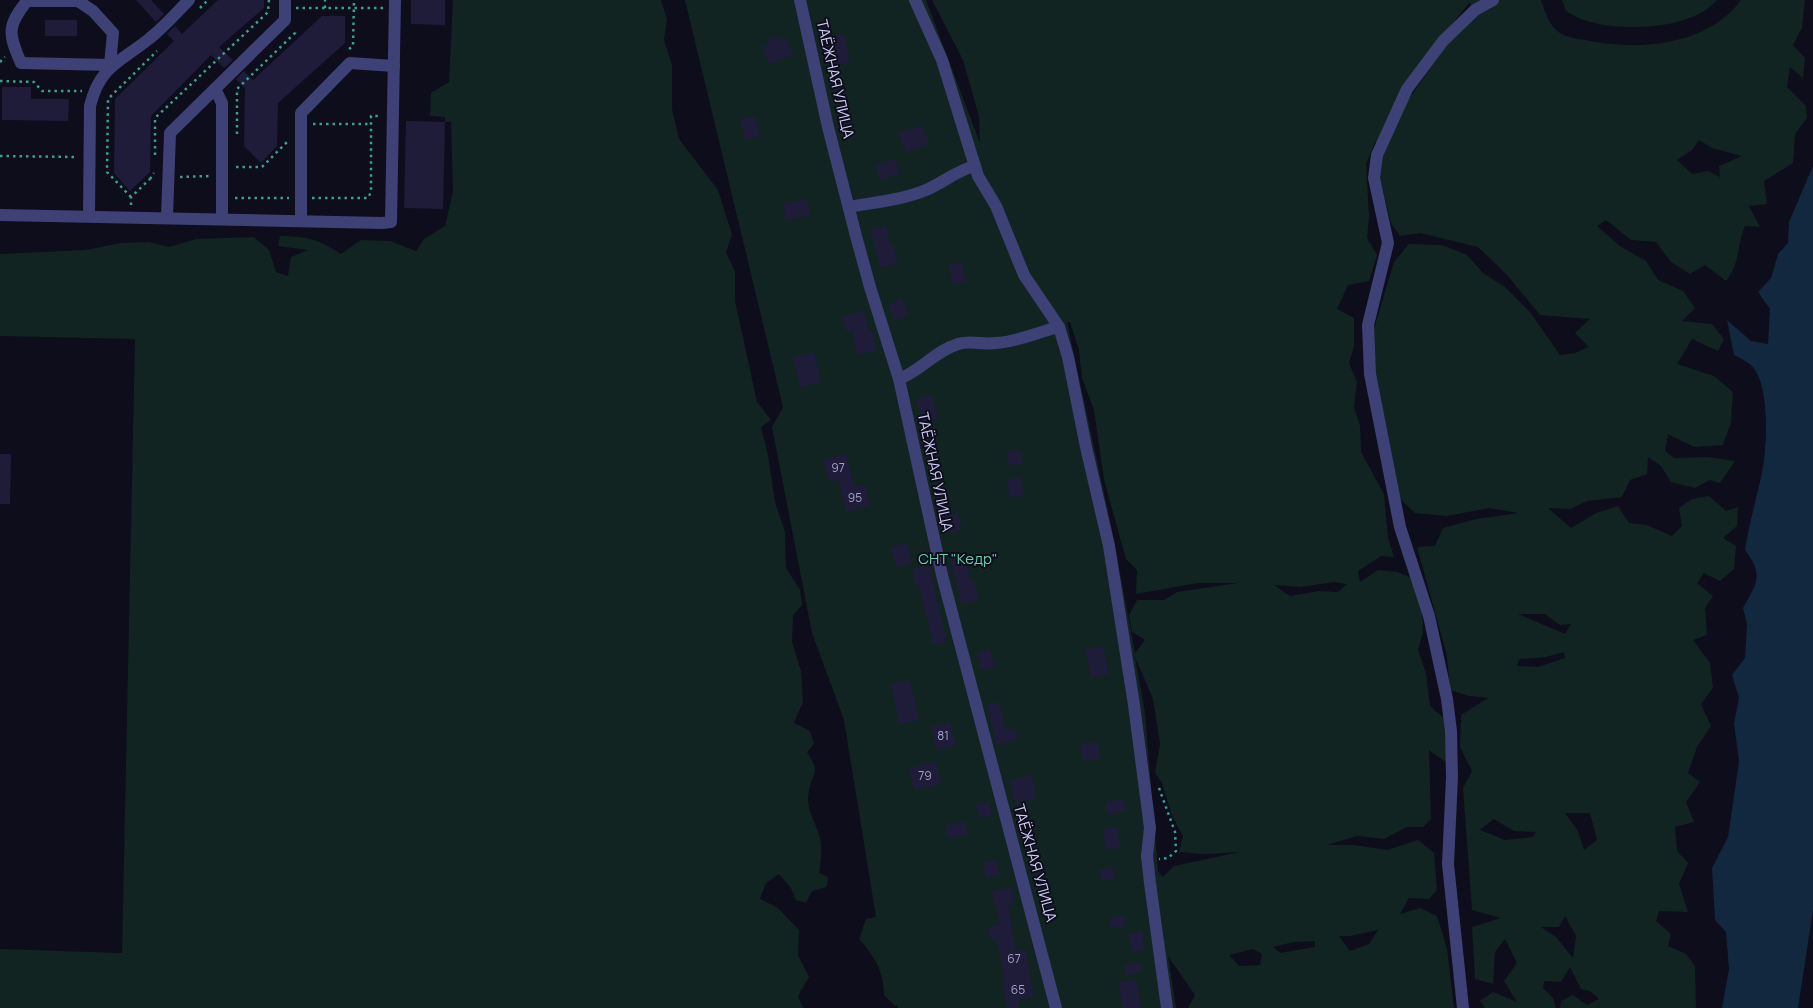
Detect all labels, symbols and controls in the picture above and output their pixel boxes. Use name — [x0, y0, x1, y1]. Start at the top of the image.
street label: ТАЁЖНАЯ УЛИЦА — [812, 17, 860, 141]
street label: ТАЁЖНАЯ УЛИЦА — [913, 410, 959, 534]
house number: 97 — [831, 459, 845, 476]
house number: 95 — [848, 489, 862, 506]
park label: СНТ "Кедр" — [918, 548, 998, 569]
house number: 81 — [937, 727, 949, 744]
house number: 79 — [918, 767, 932, 784]
street label: ТАЁЖНАЯ УЛИЦА — [1009, 802, 1062, 925]
house number: 67 — [1007, 950, 1021, 967]
house number: 65 — [1011, 981, 1025, 998]

